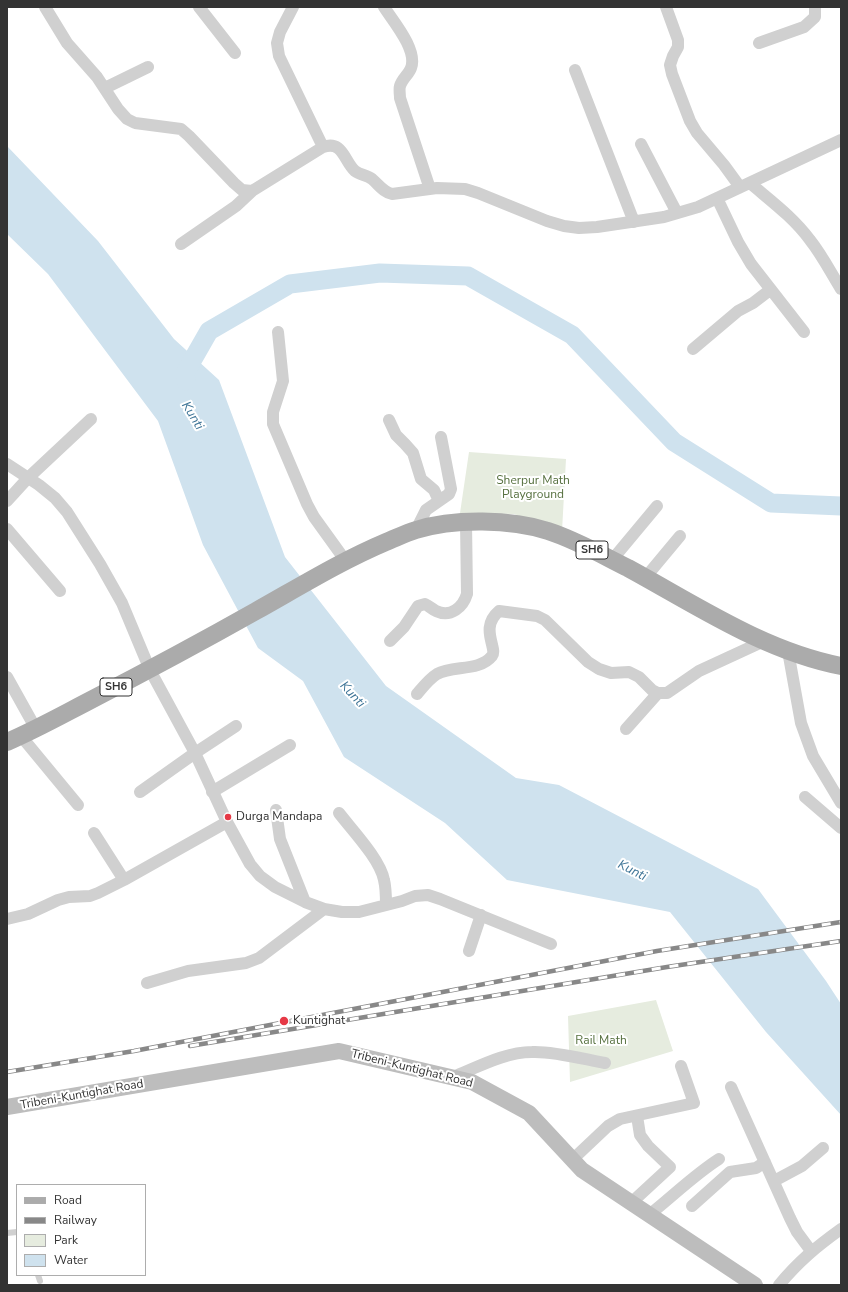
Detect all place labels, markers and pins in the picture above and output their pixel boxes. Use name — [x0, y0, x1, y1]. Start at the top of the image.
place label: Durga Mandapa — [236, 810, 322, 824]
marker: Durga Mandapa — [223, 812, 233, 822]
place label: Kuntighat — [293, 1014, 345, 1028]
marker: Kuntighat — [278, 1015, 290, 1027]

